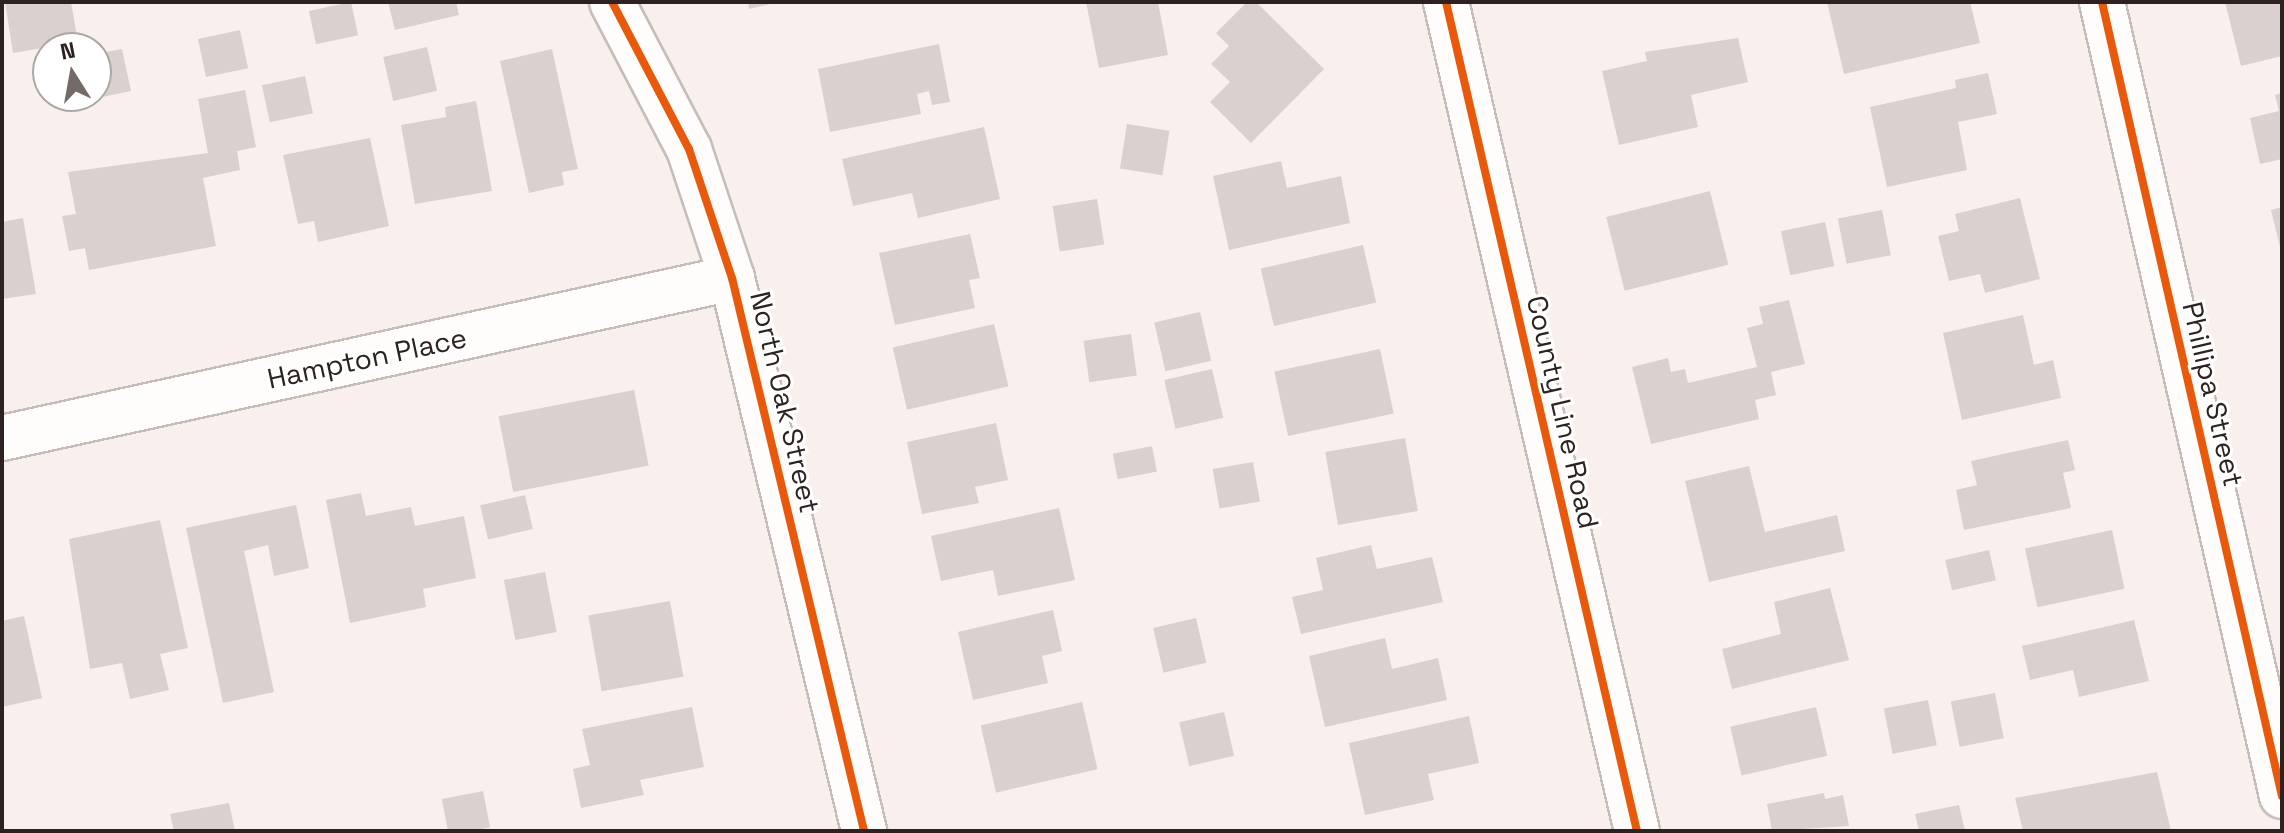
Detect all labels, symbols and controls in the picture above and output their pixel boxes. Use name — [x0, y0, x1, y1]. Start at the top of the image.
north arrow — [32, 32, 112, 112]
text: N — [58, 35, 78, 66]
street label: North Oak Street — [743, 288, 827, 516]
street label: County Line Road — [1520, 292, 1606, 532]
street label: Phillipa Street — [2175, 298, 2251, 490]
street label: Hampton Place — [264, 320, 470, 396]

